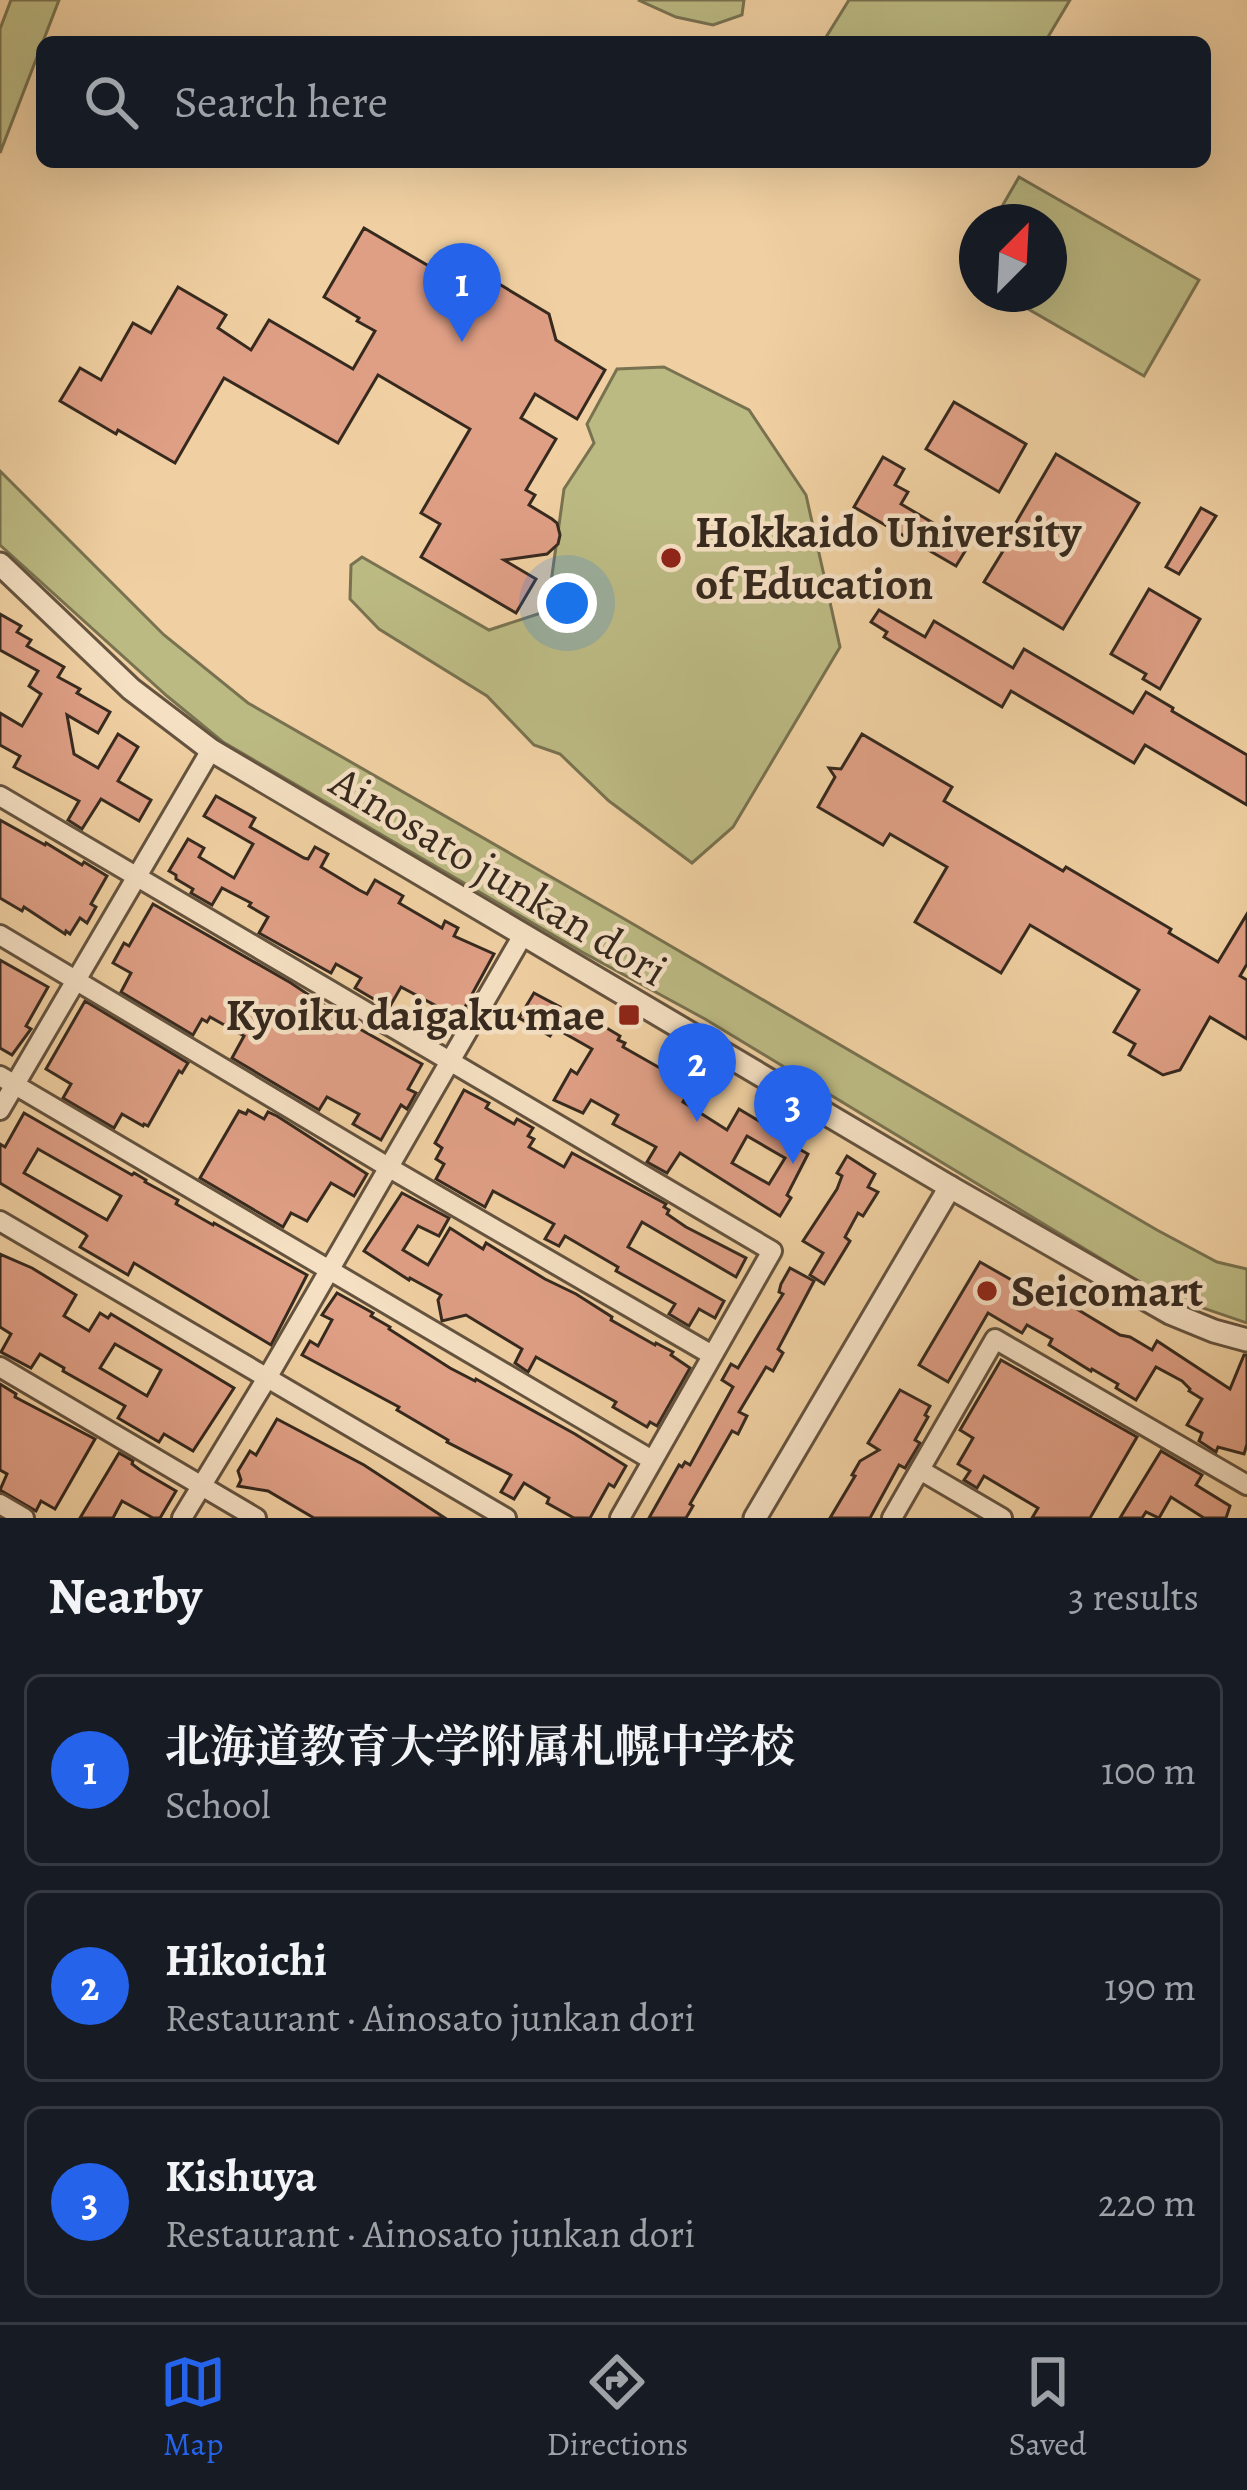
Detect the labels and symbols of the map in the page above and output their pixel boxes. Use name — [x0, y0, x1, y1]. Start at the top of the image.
north arrow — [959, 204, 1067, 312]
pin: 1 — [423, 243, 501, 342]
place label: Hokkaido University of Education — [695, 501, 1082, 615]
marker: Hokkaido University of Education — [658, 545, 684, 571]
your location — [537, 573, 597, 633]
street label: Ainosato junkan dori — [318, 750, 679, 1001]
place label: Kyoiku daigaku mae — [226, 984, 605, 1046]
marker: Kyoiku daigaku mae — [616, 1002, 642, 1028]
pin: 2 — [658, 1023, 736, 1122]
pin: 3 — [754, 1065, 832, 1164]
place label: Seicomart — [1011, 1260, 1203, 1322]
marker: Seicomart — [974, 1278, 1000, 1304]

